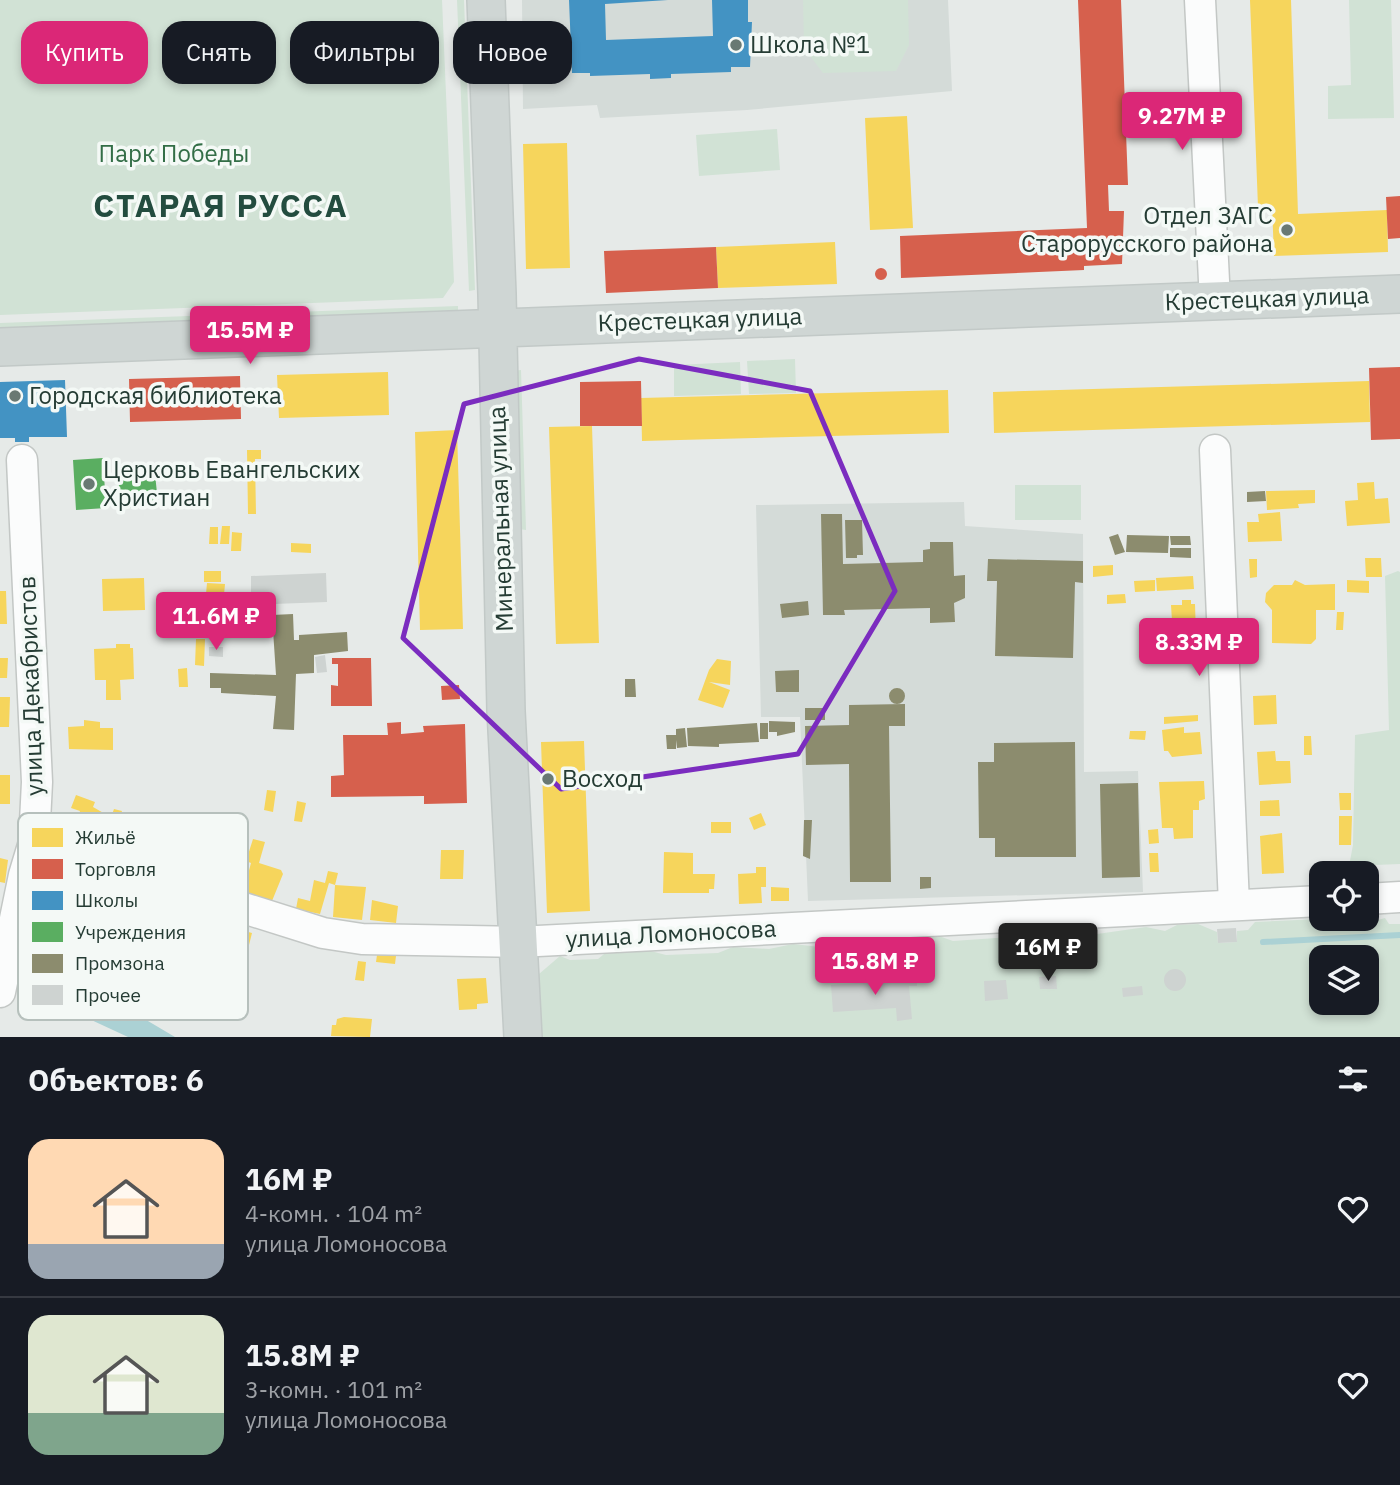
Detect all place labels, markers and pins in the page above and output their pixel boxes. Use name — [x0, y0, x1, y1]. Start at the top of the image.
place label: Школа №1 — [750, 28, 870, 60]
marker: Школа №1 — [728, 37, 744, 53]
pin: 9.27M ₽ — [1117, 92, 1247, 152]
place label: Отдел ЗАГС Старорусского района — [1021, 199, 1273, 259]
marker: Отдел ЗАГС Старорусского района — [1279, 222, 1295, 238]
pin: 15.5M ₽ — [185, 306, 315, 366]
place label: Городская библиотека — [29, 379, 282, 411]
marker: Городская библиотека — [7, 388, 23, 404]
place label: Церковь Евангельских Христиан — [103, 453, 360, 513]
marker: Церковь Евангельских Христиан — [81, 476, 97, 492]
pin: 11.6M ₽ — [151, 592, 281, 652]
pin: 8.33M ₽ — [1134, 618, 1264, 678]
place label: Восход — [562, 762, 643, 794]
marker: Восход — [540, 771, 556, 787]
pin: 16M ₽ — [999, 923, 1097, 983]
pin: 15.8M ₽ — [810, 937, 940, 997]

